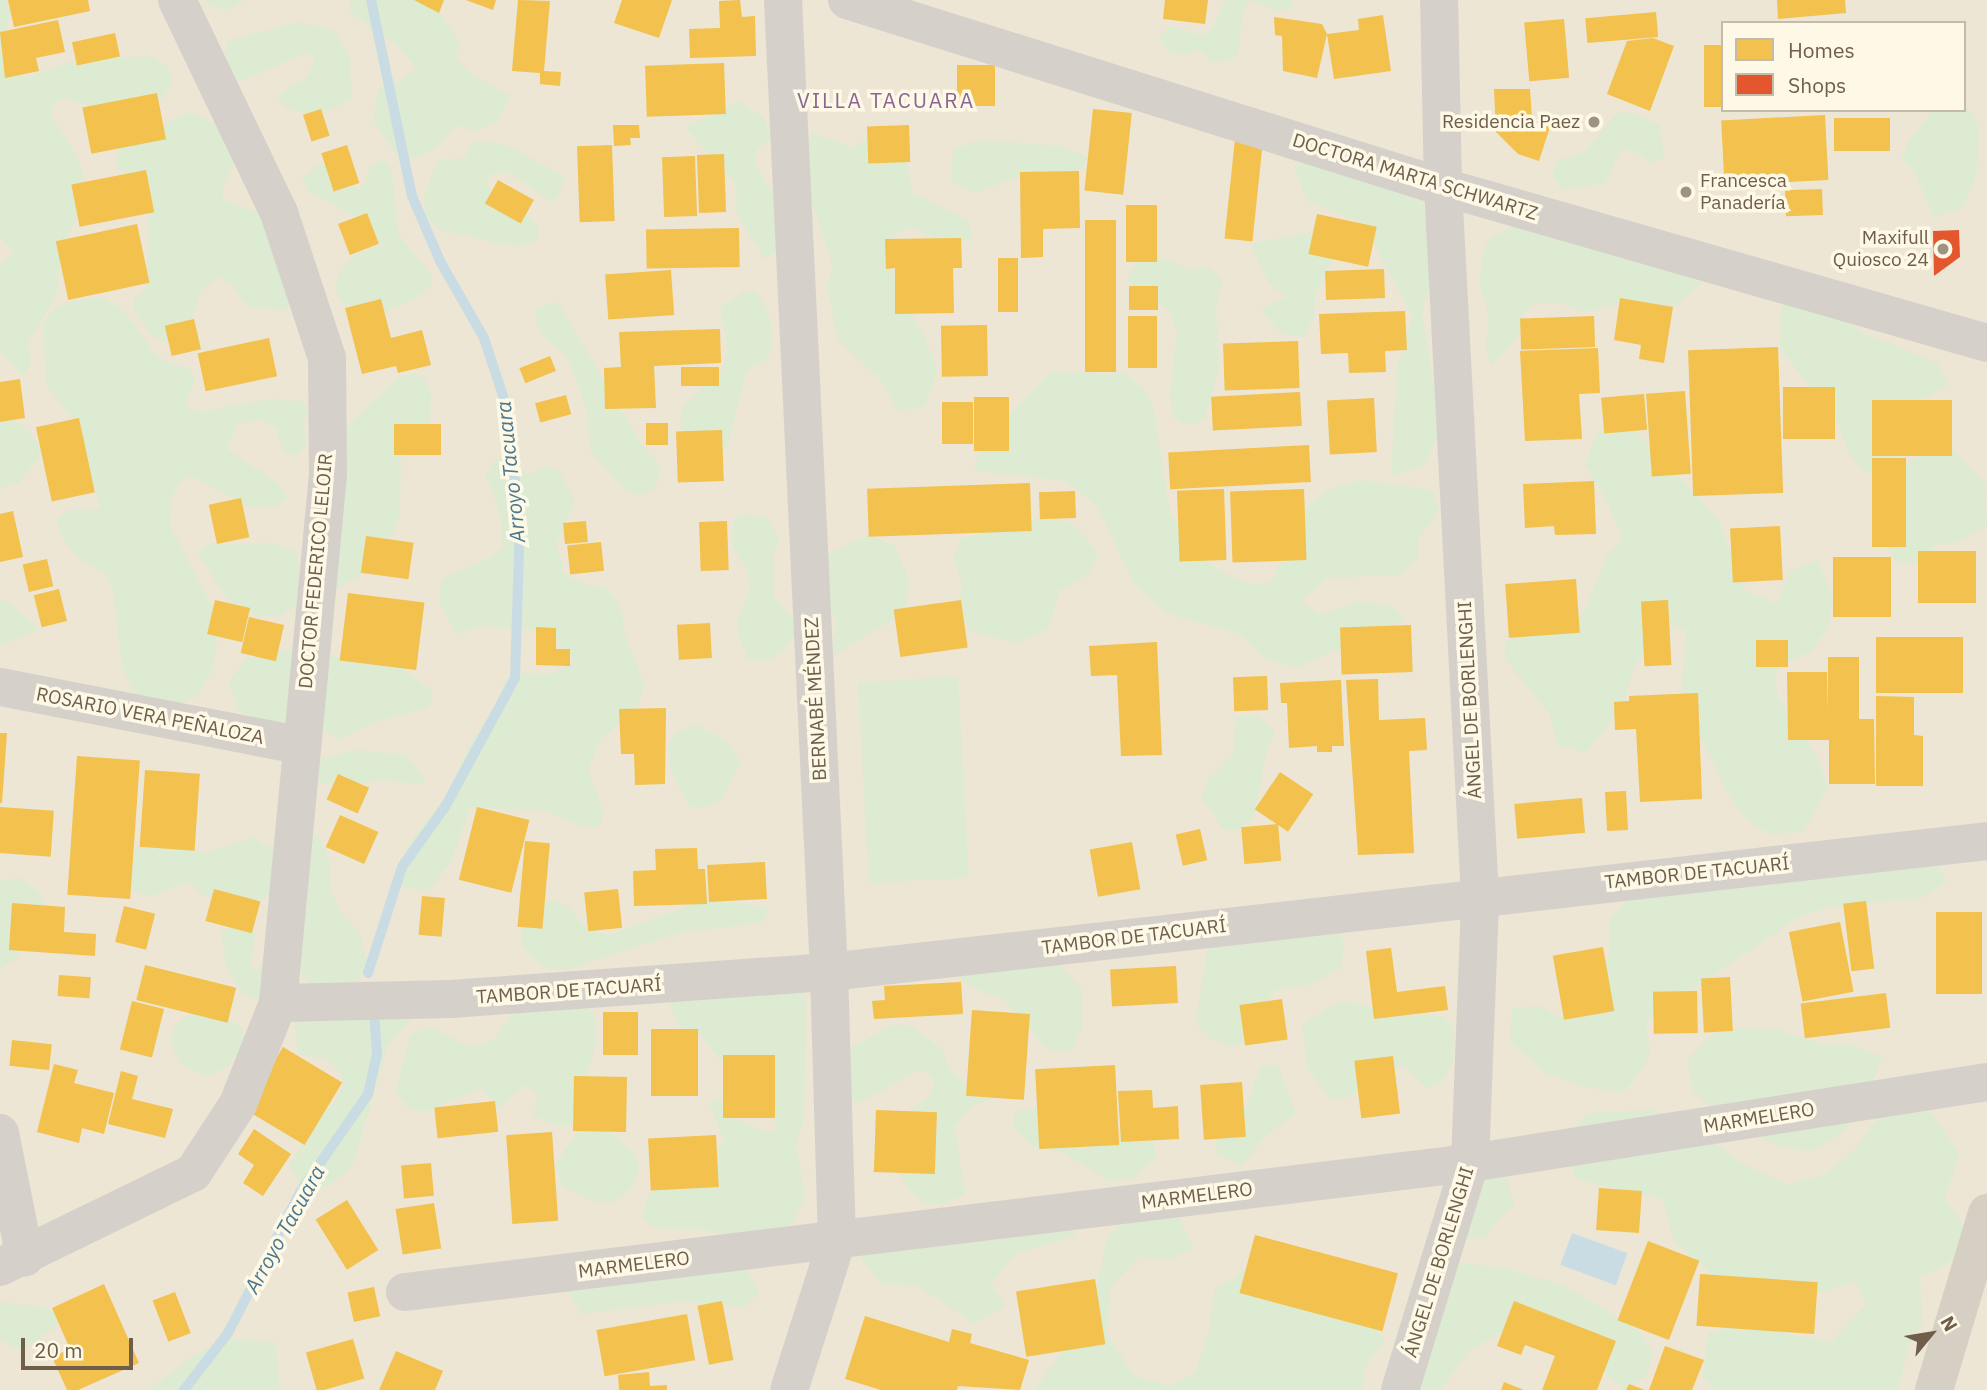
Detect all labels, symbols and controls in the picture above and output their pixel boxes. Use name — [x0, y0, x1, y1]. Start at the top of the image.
legend — [1721, 21, 1966, 112]
text: Homes — [1788, 36, 1855, 64]
text: Shops — [1788, 71, 1846, 99]
district label: VILLA TACUARA — [799, 87, 973, 113]
place label: Residencia Paez — [1442, 111, 1580, 133]
marker: Residencia Paez — [1586, 114, 1602, 130]
street label: DOCTORA MARTA SCHWARTZ — [1290, 129, 1540, 225]
place label: Francesca Panadería — [1700, 170, 1787, 214]
marker: Francesca Panadería — [1678, 184, 1694, 200]
place label: Maxifull Quiosco 24 — [1833, 227, 1929, 271]
marker: Maxifull Quiosco 24 — [1935, 241, 1951, 257]
water label: Arroyo Tacuara — [490, 400, 530, 544]
street label: DOCTOR FEDERICO LELOIR — [294, 452, 338, 690]
street label: ÁNGEL DE BORLENGHI — [1453, 600, 1487, 800]
street label: BERNABÉ MÉNDEZ — [800, 617, 832, 781]
street label: ROSARIO VERA PEÑALOZA — [34, 683, 266, 749]
street label: TAMBOR DE TACUARÍ — [1603, 852, 1791, 894]
street label: TAMBOR DE TACUARÍ — [1040, 914, 1228, 960]
street label: TAMBOR DE TACUARÍ — [475, 973, 663, 1009]
street label: MARMELERO — [1702, 1098, 1816, 1138]
water label: Arroyo Tacuara — [238, 1161, 330, 1297]
street label: ÁNGEL DE BORLENGHI — [1399, 1164, 1479, 1360]
street label: MARMELERO — [1140, 1178, 1254, 1214]
street label: MARMELERO — [577, 1247, 691, 1283]
north arrow — [1896, 1299, 1966, 1369]
text: N — [1935, 1312, 1963, 1335]
scale bar — [24, 1324, 136, 1368]
text: 20 m — [34, 1336, 83, 1364]

